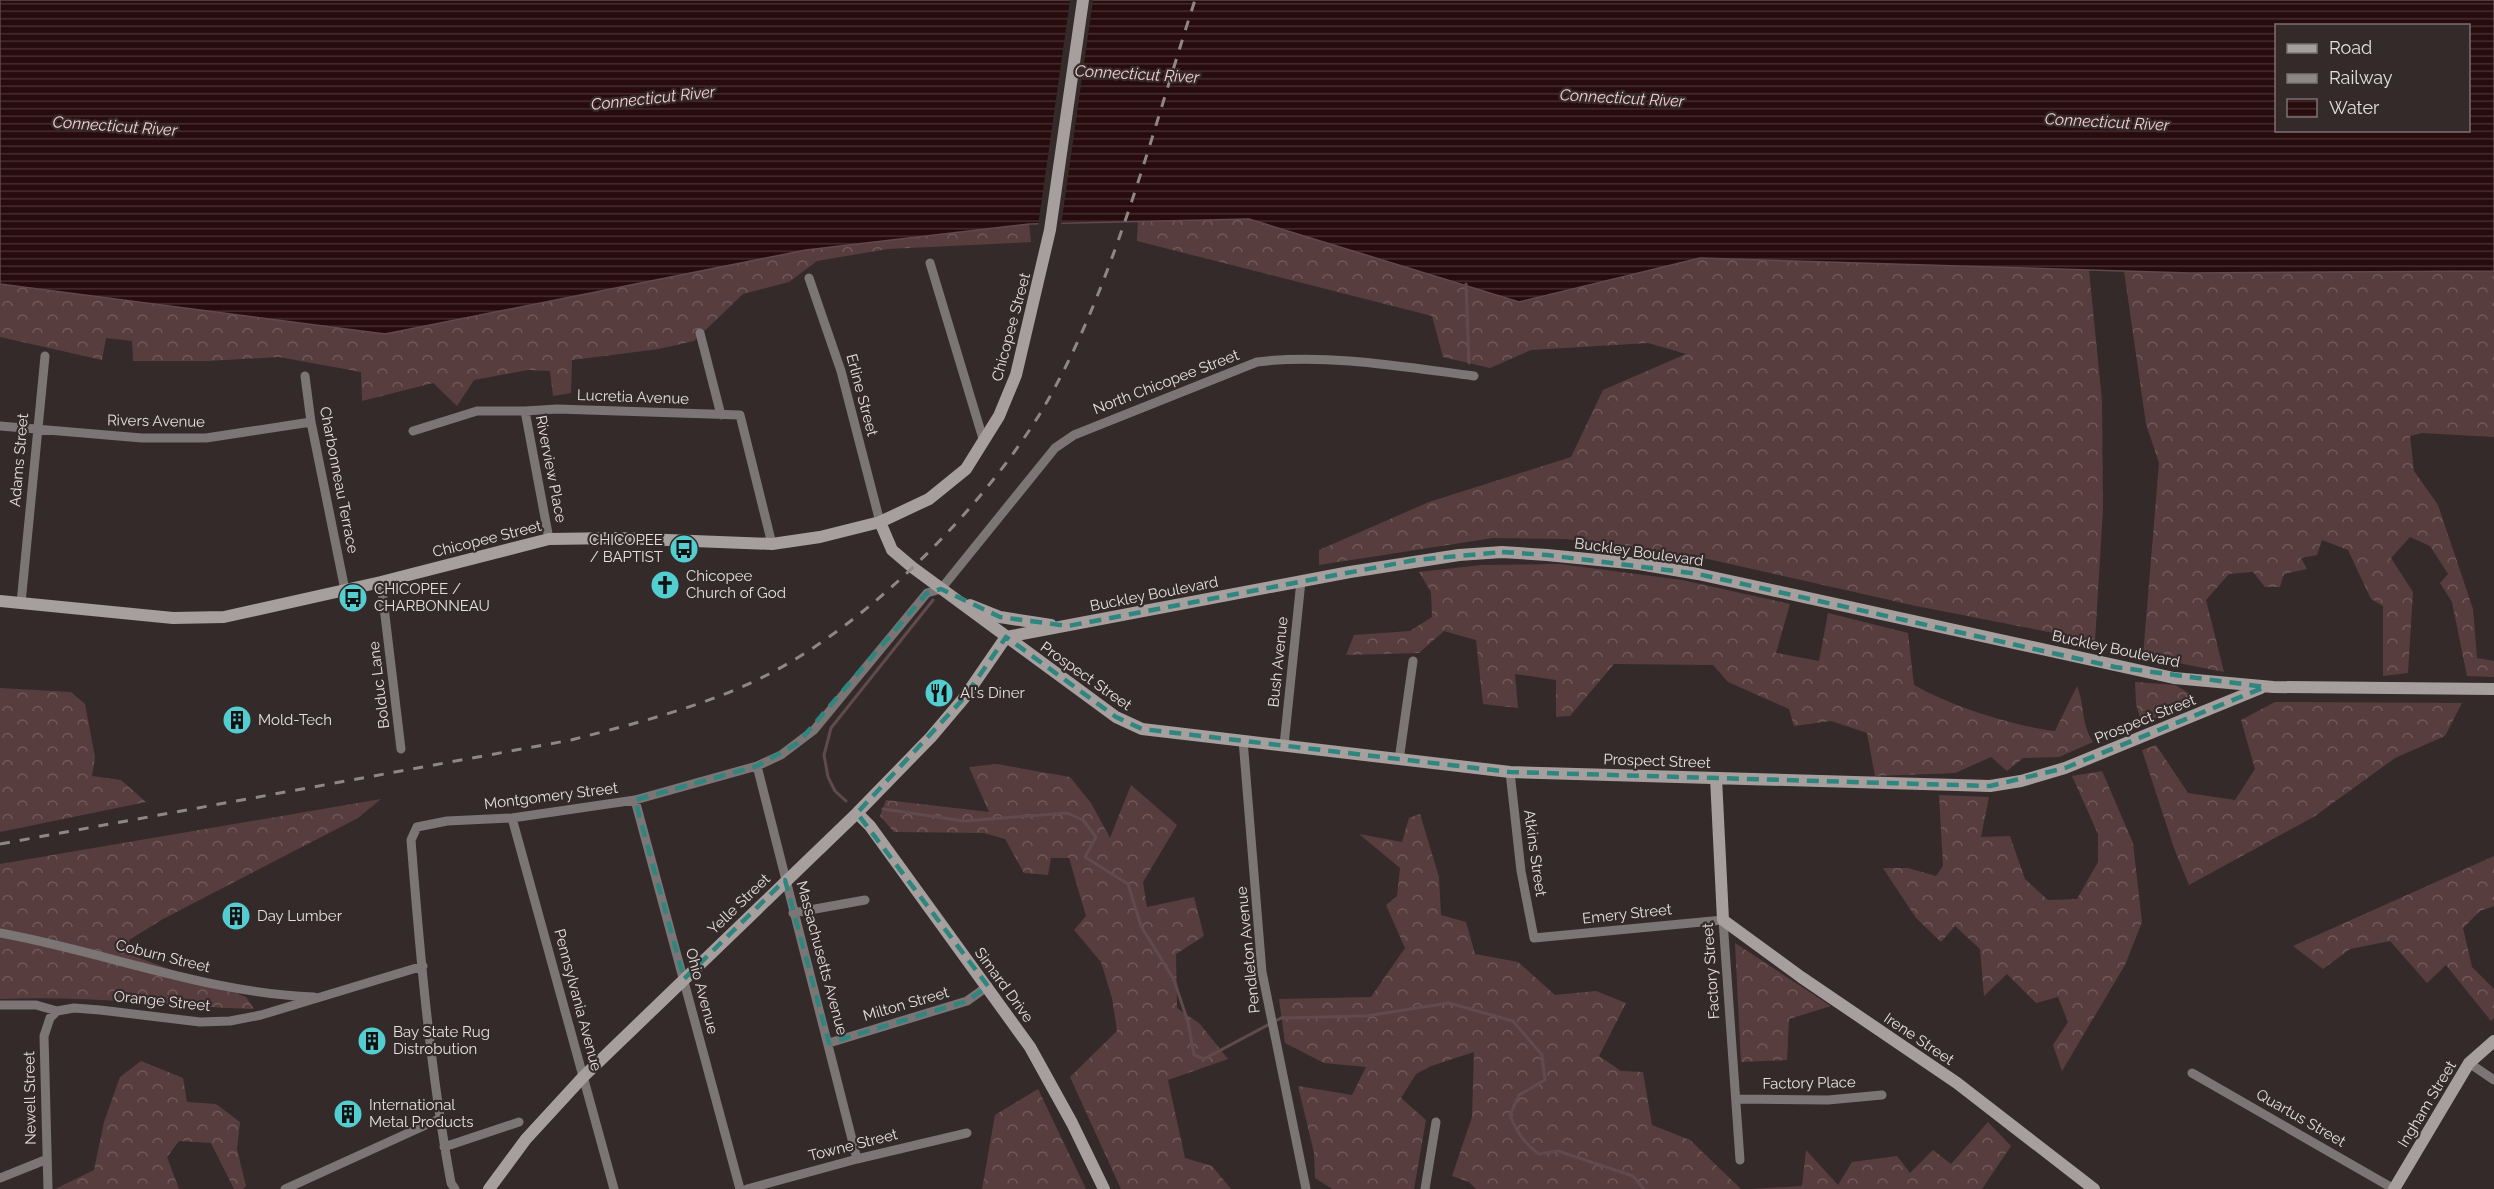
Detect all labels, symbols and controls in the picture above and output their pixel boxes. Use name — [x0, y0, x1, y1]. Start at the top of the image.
legend — [2275, 24, 2470, 132]
text: Road — [2329, 37, 2372, 58]
water label: Connecticut River — [1074, 61, 1200, 87]
text: Railway — [2329, 67, 2393, 88]
water label: Connecticut River — [590, 82, 717, 114]
water label: Connecticut River — [1559, 85, 1685, 111]
text: Water — [2329, 97, 2380, 118]
water label: Connecticut River — [2044, 109, 2170, 135]
water label: Connecticut River — [52, 112, 178, 140]
street label: Chicopee Street — [988, 271, 1034, 383]
street label: North Chicopee Street — [1090, 346, 1242, 418]
street label: Erline Street — [842, 352, 882, 438]
street label: Lucretia Avenue — [577, 386, 690, 408]
street label: Charbonneau Terrace — [316, 405, 362, 555]
street label: Rivers Avenue — [107, 411, 205, 431]
street label: Adams Street — [6, 412, 32, 508]
street label: Riverview Place — [532, 414, 570, 524]
street label: Chicopee Street — [431, 517, 543, 561]
place label: CHICOPEE / BAPTIST — [589, 531, 663, 566]
bus stop icon: CHICOPEE / BAPTIST — [668, 533, 700, 565]
street label: Buckley Boulevard — [1573, 534, 1705, 570]
place label: Chicopee Church of God — [686, 567, 786, 602]
church icon: Chicopee Church of God — [649, 569, 681, 601]
street label: Buckley Boulevard — [1088, 573, 1220, 615]
place label: CHICOPEE / CHARBONNEAU — [374, 580, 490, 615]
bus stop icon: CHICOPEE / CHARBONNEAU — [337, 582, 369, 614]
street label: Bush Avenue — [1264, 616, 1292, 708]
street label: Buckley Boulevard — [2050, 627, 2182, 671]
street label: Prospect Street — [1037, 638, 1135, 714]
street label: Bolduc Lane — [365, 640, 393, 730]
restaurant icon: Al's Diner — [923, 677, 955, 709]
place label: Al's Diner — [960, 684, 1025, 702]
street label: Prospect Street — [2092, 691, 2198, 747]
building icon: Mold-Tech — [221, 704, 253, 736]
place label: Mold-Tech — [258, 711, 332, 729]
street label: Prospect Street — [1603, 750, 1711, 772]
street label: Montgomery Street — [483, 779, 619, 813]
street label: Atkins Street — [1520, 808, 1550, 898]
street label: Yelle Street — [704, 870, 774, 938]
street label: Massachusetts Avenue — [793, 879, 851, 1037]
street label: Pendleton Avenue — [1232, 886, 1264, 1014]
building icon: Day Lumber — [220, 900, 252, 932]
street label: Emery Street — [1581, 900, 1673, 928]
place label: Day Lumber — [257, 907, 343, 925]
street label: Factory Street — [1699, 922, 1723, 1020]
street label: Pennsylvania Avenue — [550, 927, 606, 1073]
street label: Coburn Street — [114, 936, 212, 976]
street label: Simard Drive — [971, 944, 1037, 1026]
street label: Ohio Avenue — [682, 946, 722, 1036]
street label: Milton Street — [861, 983, 951, 1025]
street label: Orange Street — [113, 987, 211, 1015]
street label: Irene Street — [1881, 1009, 1957, 1069]
place label: Bay State Rug Distrobution — [393, 1023, 490, 1058]
building icon: Bay State Rug Distrobution — [356, 1025, 388, 1057]
street label: Newell Street — [20, 1051, 40, 1145]
street label: Ingham Street — [2394, 1057, 2460, 1151]
street label: Factory Place — [1762, 1073, 1856, 1093]
street label: Quartus Street — [2253, 1085, 2349, 1151]
place label: International Metal Products — [369, 1096, 473, 1131]
building icon: International Metal Products — [332, 1098, 364, 1130]
street label: Towne Street — [807, 1125, 899, 1165]

